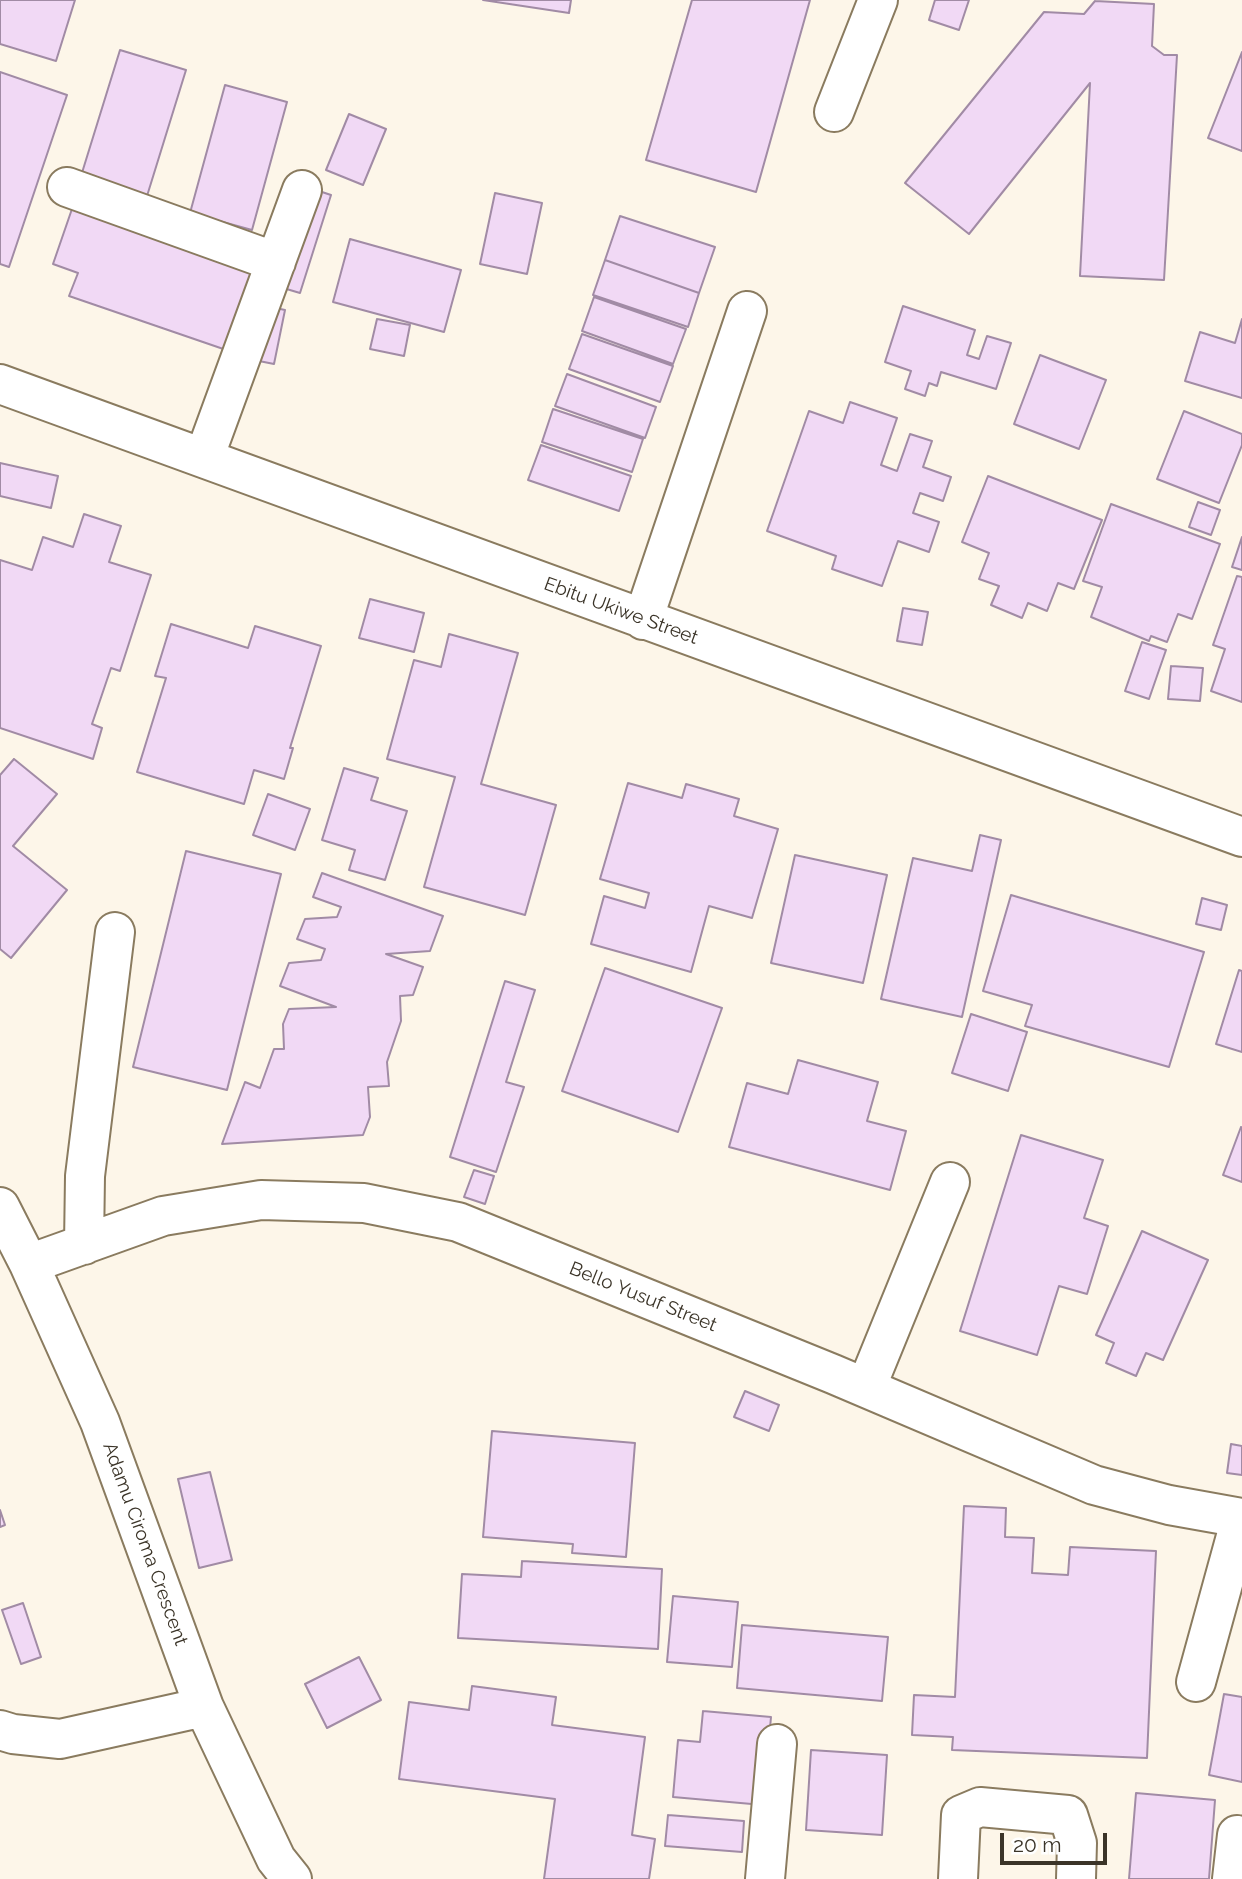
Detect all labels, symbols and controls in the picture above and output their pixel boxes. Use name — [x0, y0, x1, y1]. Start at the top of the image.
street label: Ebitu Ukiwe Street — [541, 573, 701, 649]
street label: Bello Yusuf Street — [566, 1257, 720, 1337]
street label: Adamu Ciroma Crescent — [98, 1439, 192, 1649]
scale bar — [1004, 1820, 1111, 1864]
text: 20 m — [1013, 1832, 1061, 1857]

